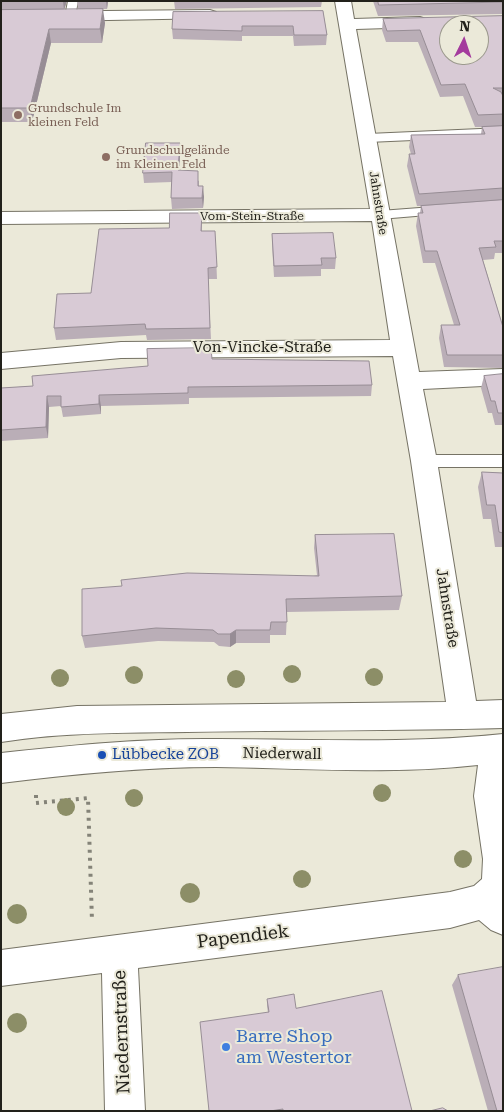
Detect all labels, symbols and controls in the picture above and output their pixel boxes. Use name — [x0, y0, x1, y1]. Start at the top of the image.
north arrow — [439, 15, 489, 65]
text: N — [459, 18, 471, 34]
place label: Grundschule Im kleinen Feld — [28, 101, 121, 129]
marker: Grundschule Im kleinen Feld — [12, 109, 24, 121]
place label: Grundschulgelände im Kleinen Feld — [116, 143, 230, 171]
marker: Grundschulgelände im Kleinen Feld — [100, 151, 112, 163]
street label: Jahnstraße — [366, 170, 390, 236]
street label: Vom-Stein-Straße — [200, 209, 304, 223]
street label: Von-Vincke-Straße — [193, 339, 331, 357]
street label: Jahnstraße — [432, 567, 462, 649]
street label: Niederwall — [242, 744, 322, 764]
place label: Lübbecke ZOB — [112, 746, 219, 764]
marker: Lübbecke ZOB — [96, 749, 108, 761]
street label: Papendiek — [196, 921, 290, 953]
street label: Niedernstraße — [109, 970, 135, 1094]
place label: Barre Shop am Westertor — [236, 1026, 352, 1068]
marker: Barre Shop am Westertor — [220, 1041, 232, 1053]

